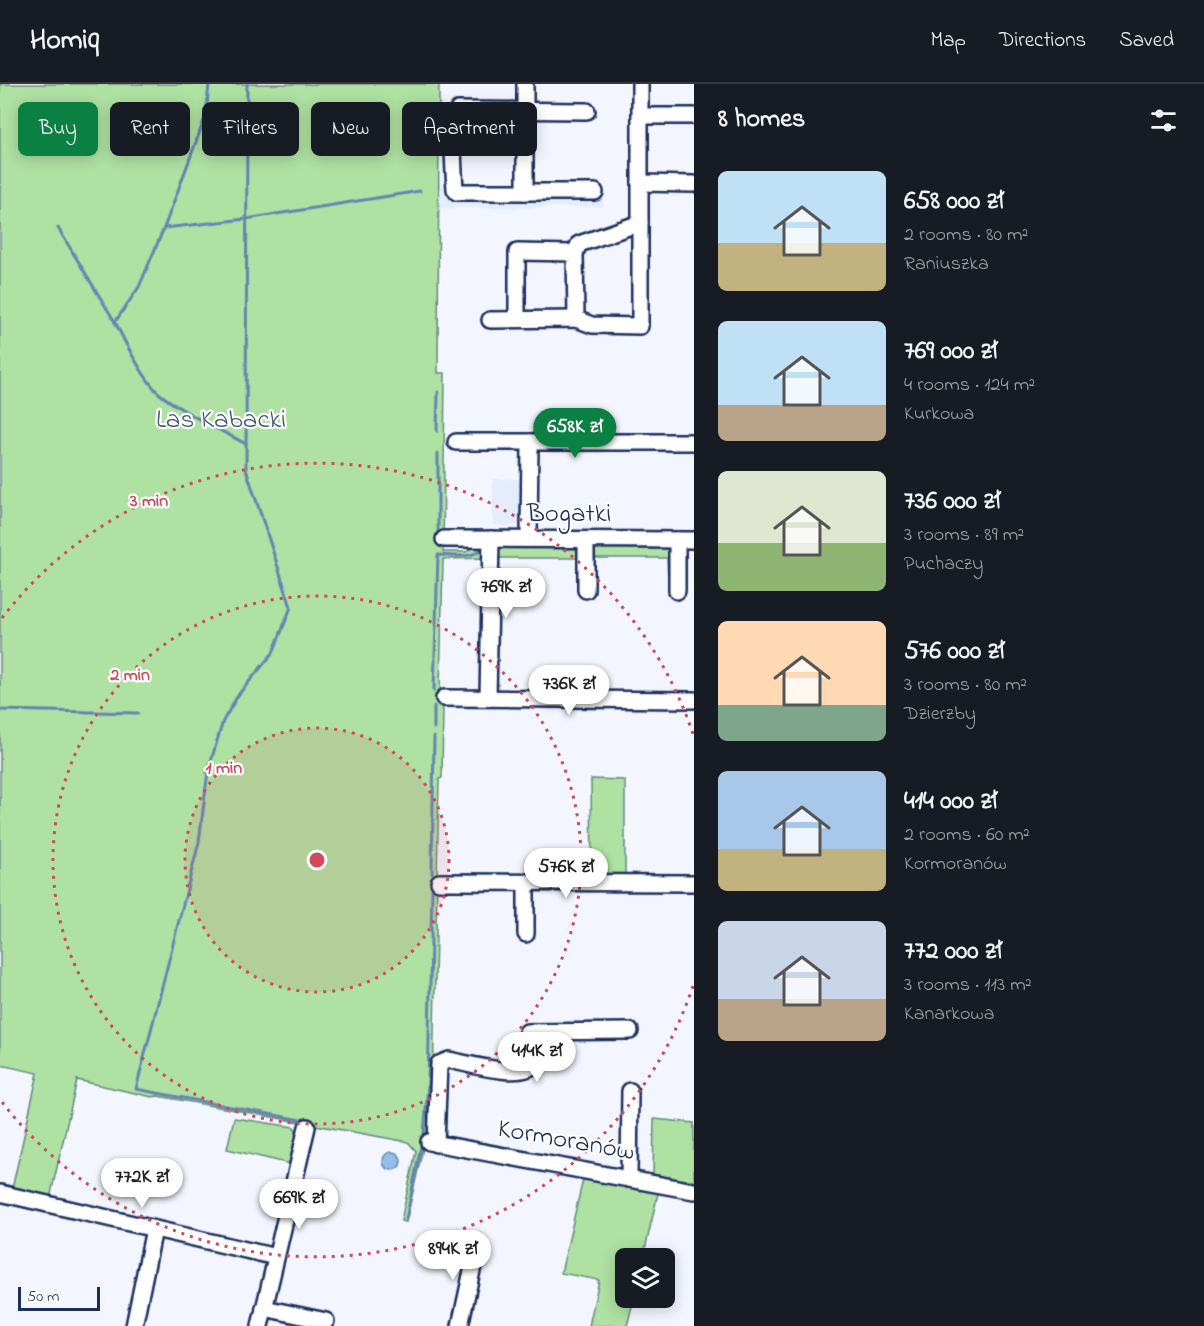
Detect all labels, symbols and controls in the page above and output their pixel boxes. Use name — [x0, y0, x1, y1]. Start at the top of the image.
text: Homiq — [30, 21, 99, 62]
text: Map — [930, 26, 966, 56]
text: Directions — [999, 26, 1086, 56]
text: Saved — [1119, 26, 1174, 56]
text: 8 homes — [718, 101, 805, 139]
chip: Buy — [18, 102, 98, 156]
chip: Rent — [110, 102, 190, 156]
chip: Filters — [202, 102, 299, 156]
chip: New — [311, 102, 390, 156]
chip: Apartment — [402, 102, 537, 156]
icon: filters — [1147, 104, 1180, 137]
text: 658 000 zł — [904, 183, 1004, 221]
icon: home — [766, 195, 838, 267]
text: 2 rooms · 80 m² — [904, 221, 1029, 250]
text: Raniuszka — [904, 250, 989, 279]
text: 769 000 zł — [904, 333, 997, 371]
icon: home — [766, 345, 838, 417]
text: 4 rooms · 124 m² — [904, 371, 1035, 400]
text: Kurkowa — [904, 400, 974, 429]
park label: Las Kabacki — [156, 401, 286, 440]
pin: 658K zł — [520, 408, 630, 459]
text: 658K zł — [547, 413, 603, 442]
text: 736 000 zł — [904, 483, 1000, 521]
text: 3 min — [129, 489, 168, 515]
street label: Bogatki — [526, 495, 611, 534]
icon: home — [766, 495, 838, 567]
text: 3 rooms · 89 m² — [904, 521, 1024, 550]
text: Puchaczy — [904, 550, 983, 579]
pin: 769K zł — [451, 568, 561, 619]
text: 769K zł — [481, 573, 531, 602]
text: 576 000 zł — [904, 633, 1005, 671]
icon: home — [766, 645, 838, 717]
text: 2 min — [109, 663, 150, 689]
pin: 736K zł — [514, 665, 624, 716]
text: 736K zł — [543, 670, 595, 699]
text: 3 rooms · 80 m² — [904, 671, 1027, 700]
text: Dzierzby — [904, 700, 976, 729]
text: 1 min — [206, 756, 242, 782]
text: 414 000 zł — [904, 783, 997, 821]
icon: home — [766, 795, 838, 867]
text: 2 rooms · 60 m² — [904, 821, 1030, 850]
pin: 576K zł — [511, 848, 621, 899]
centre of rings — [307, 850, 327, 870]
text: Kormoranów — [904, 850, 1007, 879]
text: 576K zł — [538, 853, 594, 882]
text: 772 000 zł — [904, 933, 1002, 971]
icon: home — [766, 945, 838, 1017]
text: 3 rooms · 113 m² — [904, 971, 1032, 1000]
text: Kanarkowa — [904, 1000, 994, 1029]
pin: 414K zł — [482, 1032, 592, 1083]
text: 414K zł — [512, 1037, 562, 1066]
street label: Kormoranów — [494, 1110, 638, 1172]
pin: 772K zł — [87, 1158, 197, 1209]
text: 772K zł — [115, 1163, 169, 1192]
pin: 669K zł — [244, 1179, 354, 1230]
text: 669K zł — [273, 1184, 325, 1213]
pin: 894K zł — [398, 1230, 508, 1281]
text: 894K zł — [428, 1235, 478, 1264]
map controls — [615, 1248, 675, 1308]
button: layers — [615, 1248, 675, 1308]
scale bar — [18, 1284, 100, 1312]
text: 50 m — [27, 1285, 59, 1309]

